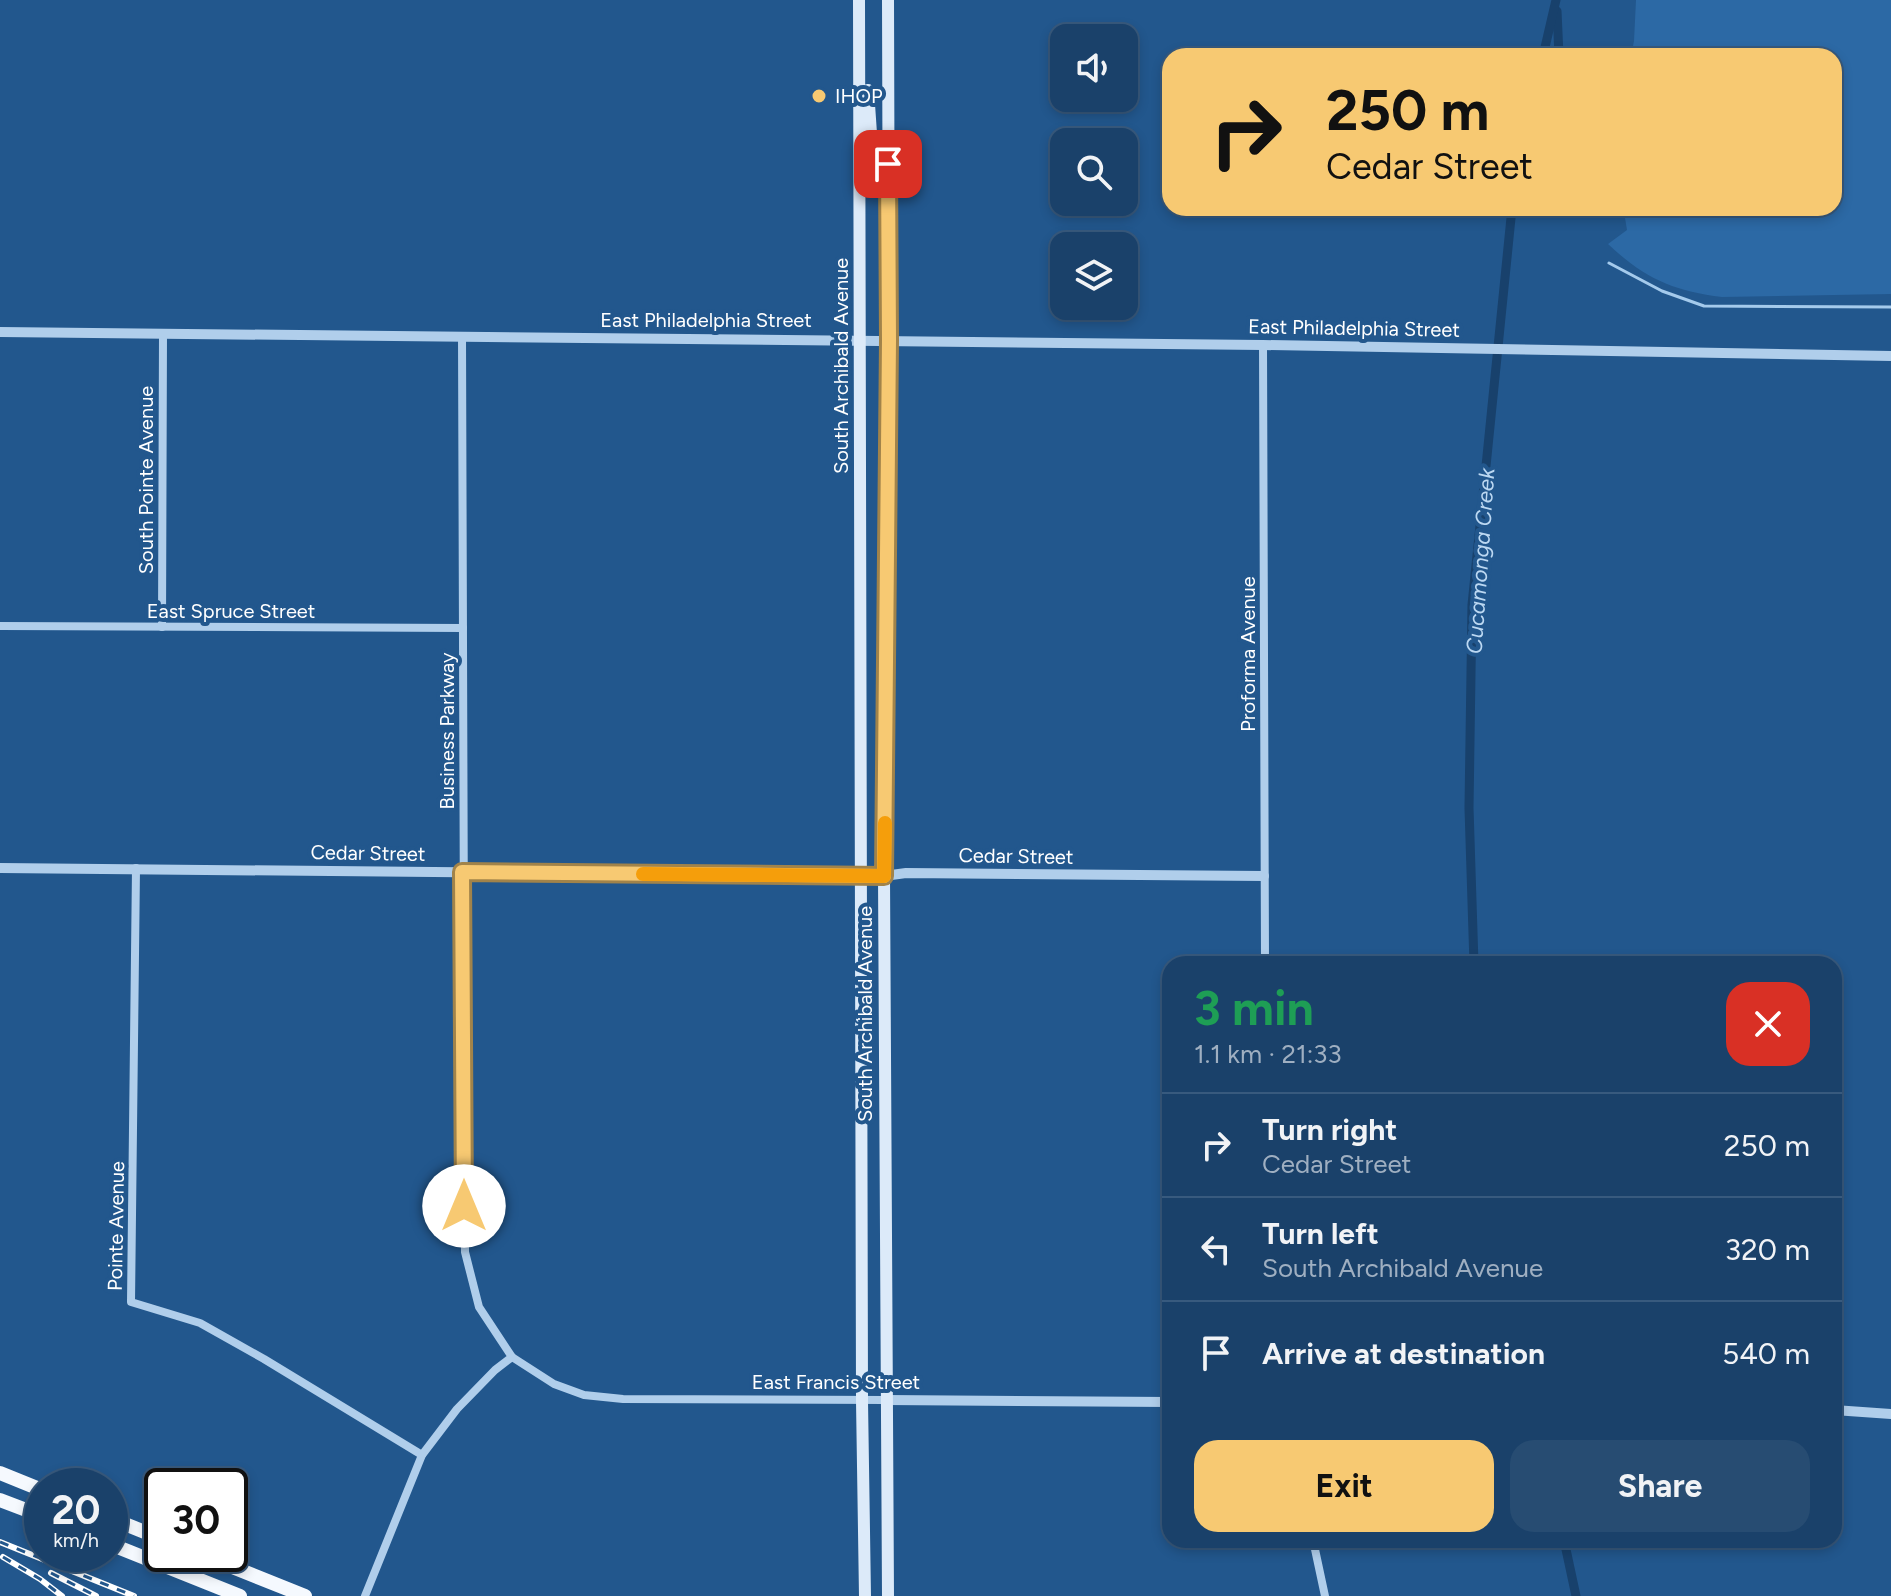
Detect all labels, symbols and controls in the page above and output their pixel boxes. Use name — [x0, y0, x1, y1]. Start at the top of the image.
map controls — [1050, 24, 1138, 320]
button: sound — [1050, 24, 1138, 112]
text: 250 m — [1326, 77, 1489, 144]
icon: right — [1194, 80, 1298, 184]
place label: IHOP — [835, 84, 883, 108]
marker: IHOP — [810, 87, 828, 105]
button: search — [1050, 128, 1138, 216]
pin — [854, 130, 922, 198]
icon: arrive — [866, 142, 910, 186]
text: Cedar Street — [1326, 145, 1533, 188]
button: layers — [1050, 232, 1138, 320]
street label: South Archibald Avenue — [829, 258, 853, 474]
street label: East Philadelphia Street — [600, 308, 812, 332]
street label: East Philadelphia Street — [1248, 314, 1460, 342]
street label: South Pointe Avenue — [134, 386, 158, 574]
water label: Cucamonga Creek — [1461, 466, 1501, 655]
street label: Proforma Avenue — [1236, 576, 1260, 732]
street label: East Spruce Street — [147, 599, 315, 623]
street label: Business Parkway — [435, 652, 459, 810]
street label: Cedar Street — [310, 840, 426, 866]
street label: Cedar Street — [958, 843, 1074, 869]
street label: South Archibald Avenue — [853, 906, 877, 1122]
text: 3 min — [1194, 979, 1314, 1037]
button: close — [1726, 982, 1810, 1066]
text: 1.1 km · 21:33 — [1194, 1038, 1342, 1070]
text: Turn right — [1262, 1111, 1397, 1148]
icon: right — [1194, 1123, 1238, 1167]
text: 250 m — [1724, 1127, 1810, 1164]
text: Cedar Street — [1262, 1148, 1411, 1180]
street label: Pointe Avenue — [103, 1161, 129, 1291]
position arrow — [422, 1164, 506, 1248]
text: Turn left — [1262, 1215, 1379, 1252]
icon: left — [1194, 1227, 1238, 1271]
text: 320 m — [1725, 1231, 1810, 1268]
text: South Archibald Avenue — [1262, 1252, 1543, 1284]
icon: arrive — [1194, 1331, 1238, 1375]
text: Arrive at destination — [1262, 1335, 1545, 1372]
text: 540 m — [1722, 1335, 1810, 1372]
street label: East Francis Street — [752, 1370, 920, 1394]
button: Exit — [1194, 1440, 1494, 1532]
button: Share — [1510, 1440, 1810, 1532]
speed limit sign: 30 — [144, 1468, 248, 1572]
text: 20 — [51, 1486, 101, 1534]
text: km/h — [53, 1528, 99, 1552]

